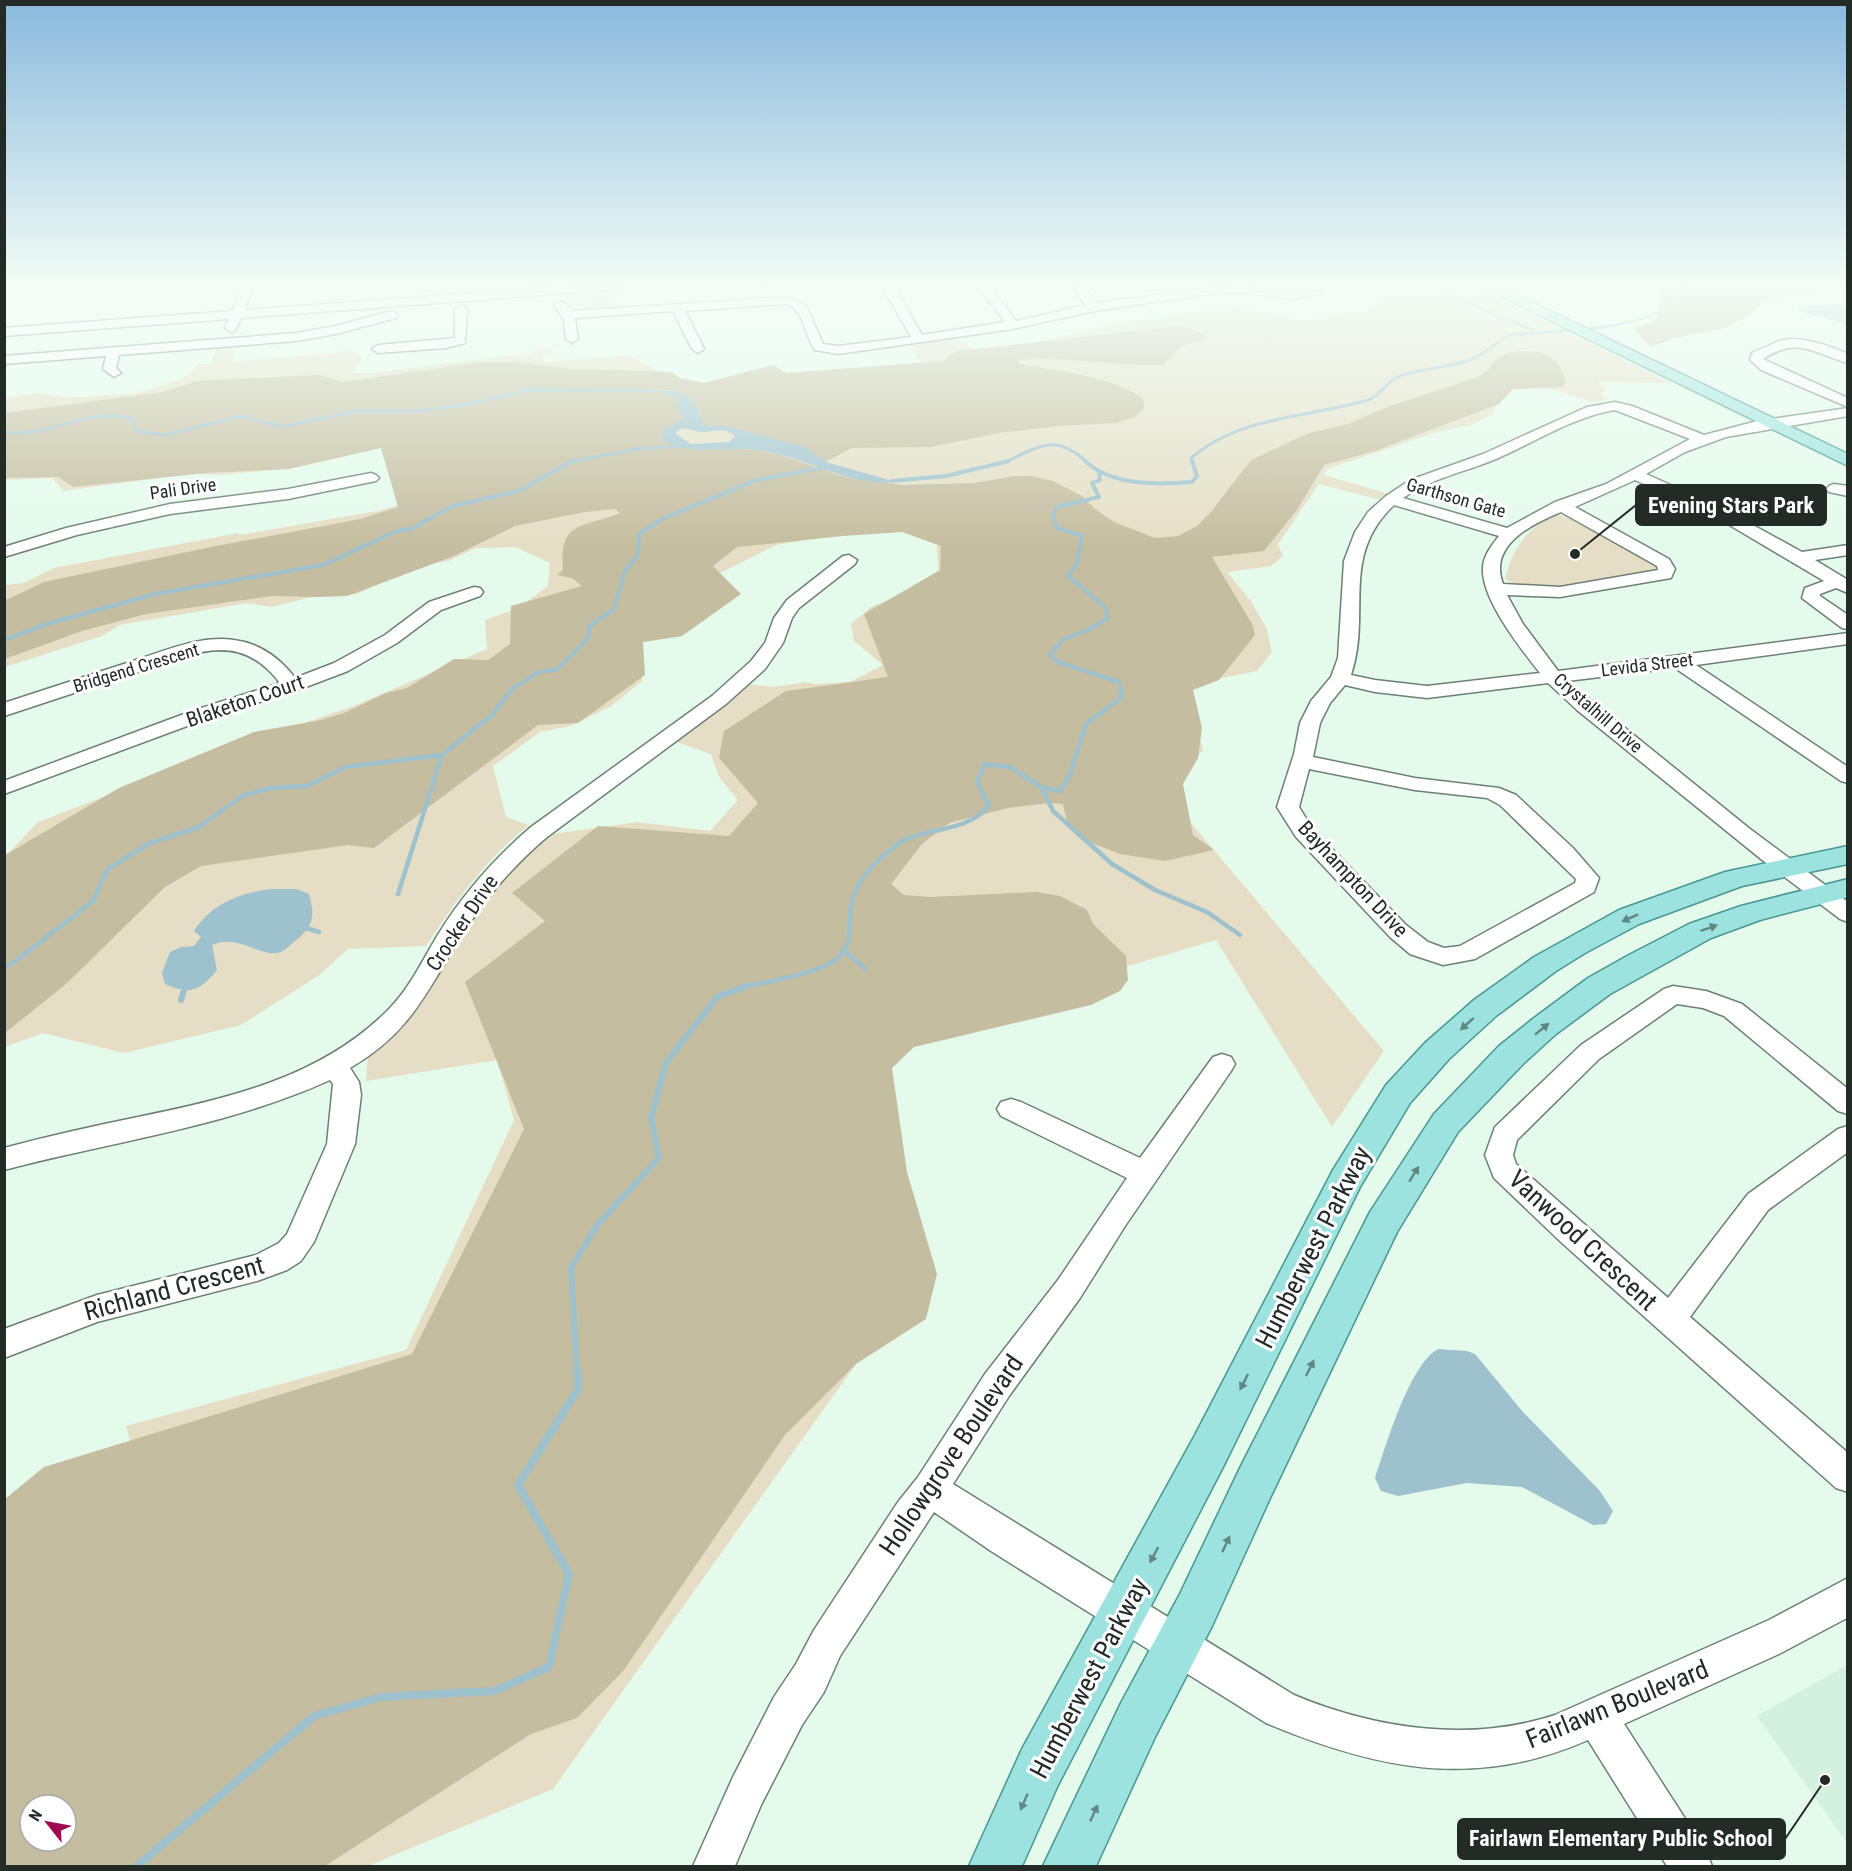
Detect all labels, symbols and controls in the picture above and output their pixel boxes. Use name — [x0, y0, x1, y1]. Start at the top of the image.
street label: Pali Drive — [148, 473, 217, 504]
street label: Garthson Gate — [1404, 473, 1508, 522]
callout: Evening Stars Park — [1636, 485, 1826, 525]
text: Evening Stars Park — [1648, 493, 1814, 518]
street label: Bridgend Crescent — [70, 638, 201, 697]
street label: Levida Street — [1600, 648, 1694, 681]
street label: Crystalhill Drive — [1550, 668, 1647, 757]
street label: Blaketon Court — [183, 670, 307, 732]
street label: Bayhampton Drive — [1293, 816, 1413, 942]
street label: Crocker Drive — [421, 870, 503, 976]
one-way arrow — [1621, 913, 1638, 922]
one-way arrow — [1700, 922, 1718, 932]
one-way arrow — [1460, 1017, 1475, 1030]
one-way arrow — [1535, 1023, 1550, 1035]
street label: Humberwest Parkway — [1249, 1141, 1377, 1353]
street label: Vanwood Crescent — [1503, 1164, 1663, 1316]
one-way arrow — [1409, 1166, 1420, 1182]
street label: Richland Crescent — [81, 1250, 267, 1326]
street label: Hollowgrove Boulevard — [873, 1349, 1029, 1561]
one-way arrow — [1306, 1360, 1315, 1377]
one-way arrow — [1239, 1374, 1249, 1391]
one-way arrow — [1222, 1536, 1231, 1553]
one-way arrow — [1149, 1547, 1159, 1564]
street label: Humberwest Parkway — [1024, 1573, 1155, 1783]
street label: Fairlawn Boulevard — [1521, 1654, 1713, 1754]
north arrow — [18, 1793, 78, 1853]
one-way arrow — [1019, 1793, 1028, 1811]
one-way arrow — [1089, 1805, 1098, 1822]
text: N — [25, 1806, 46, 1825]
callout: Fairlawn Elementary Public School — [1458, 1819, 1785, 1859]
text: Fairlawn Elementary Public School — [1469, 1826, 1773, 1851]

